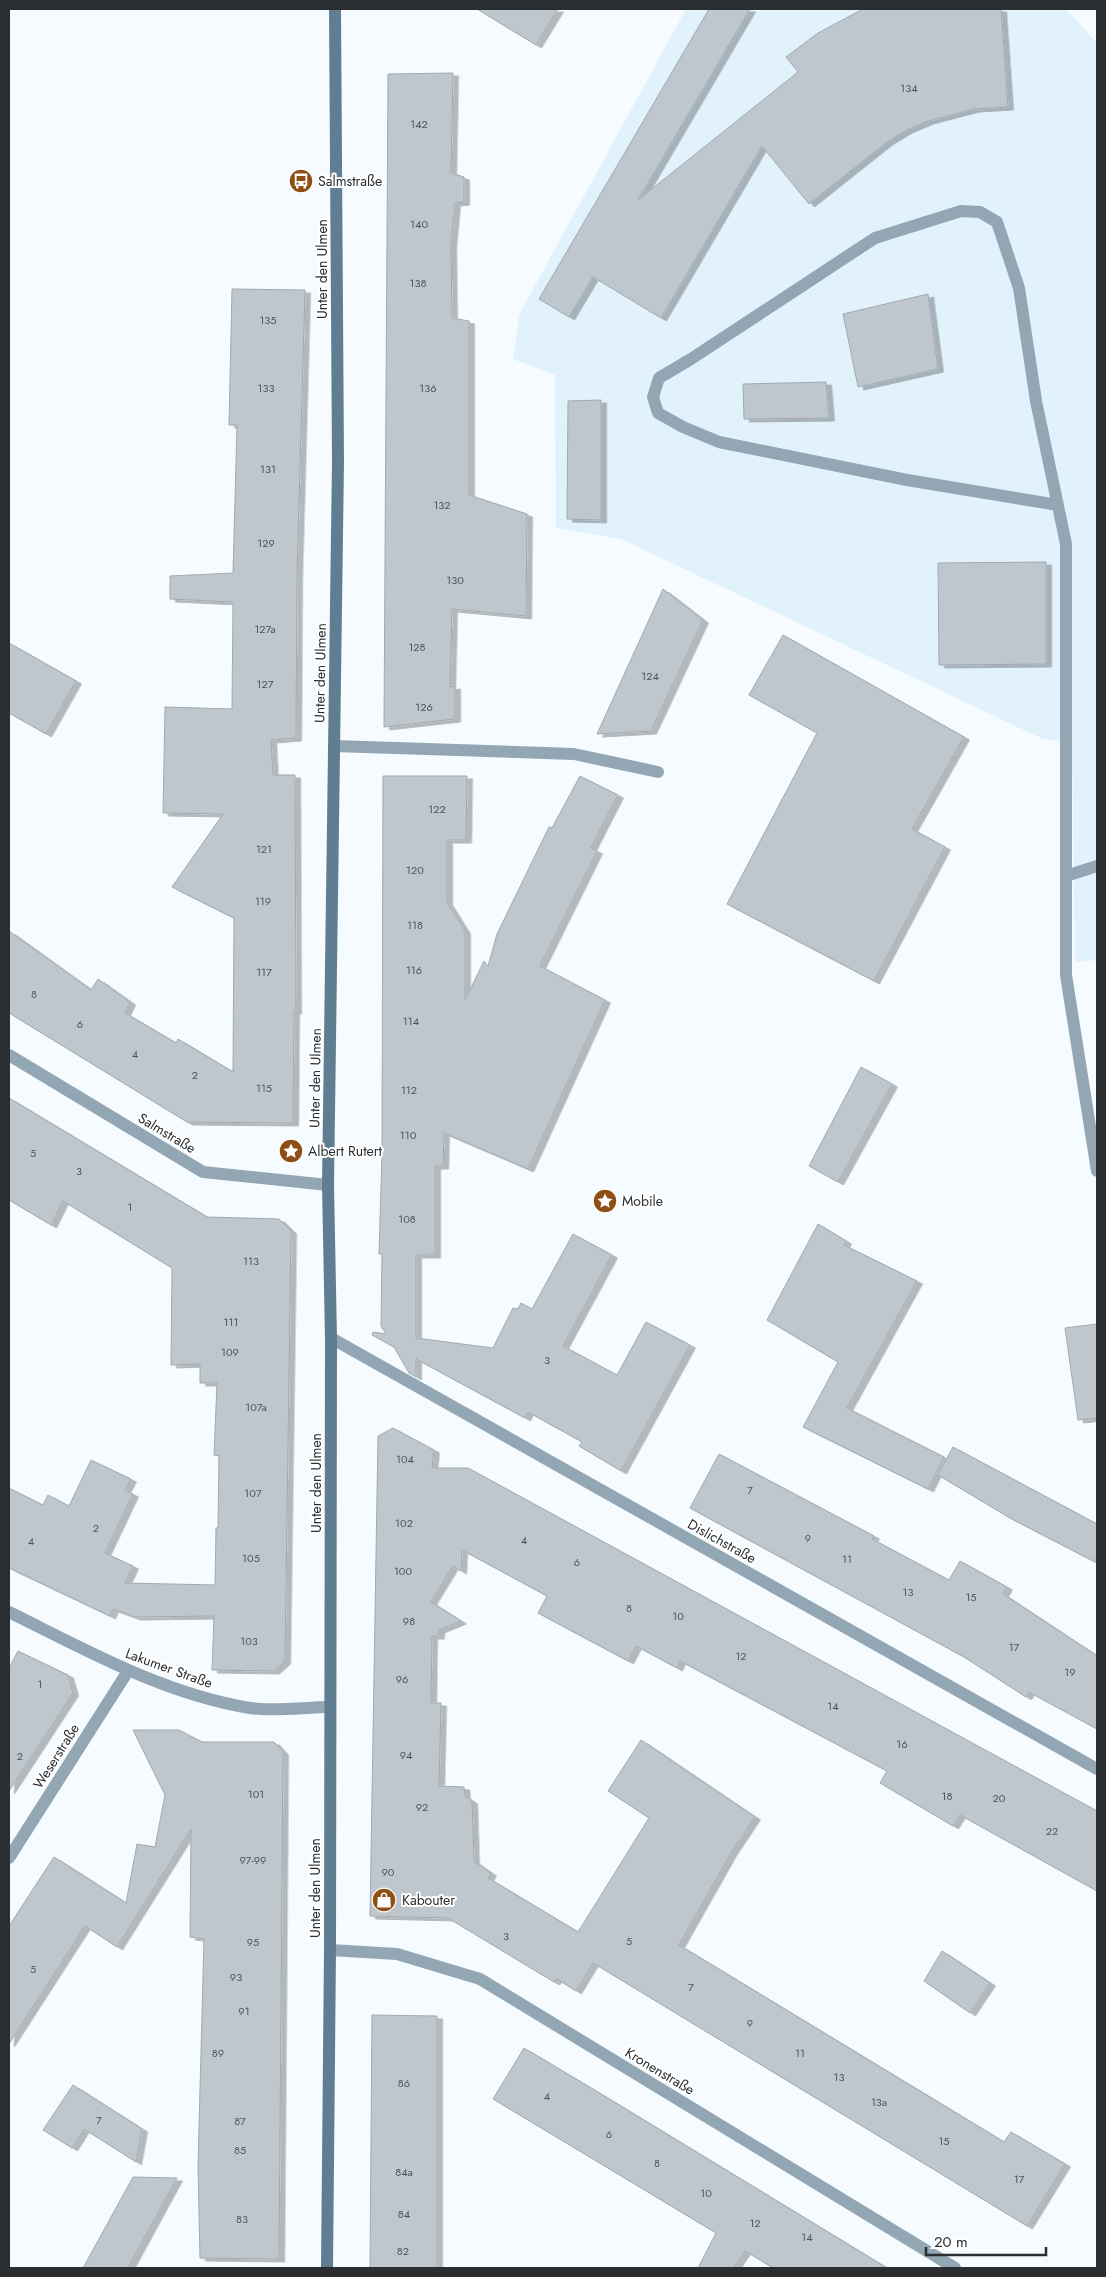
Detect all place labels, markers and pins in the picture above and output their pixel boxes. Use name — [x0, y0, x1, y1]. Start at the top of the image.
bus stop icon: Salmstraße — [288, 168, 314, 194]
place label: Salmstraße — [318, 171, 382, 191]
place icon: Albert Rutert — [278, 1138, 304, 1164]
place label: Albert Rutert — [308, 1141, 383, 1161]
place icon: Mobile — [592, 1188, 618, 1214]
place label: Mobile — [622, 1191, 663, 1211]
shop icon: Kabouter — [371, 1887, 397, 1913]
place label: Kabouter — [402, 1890, 455, 1910]

